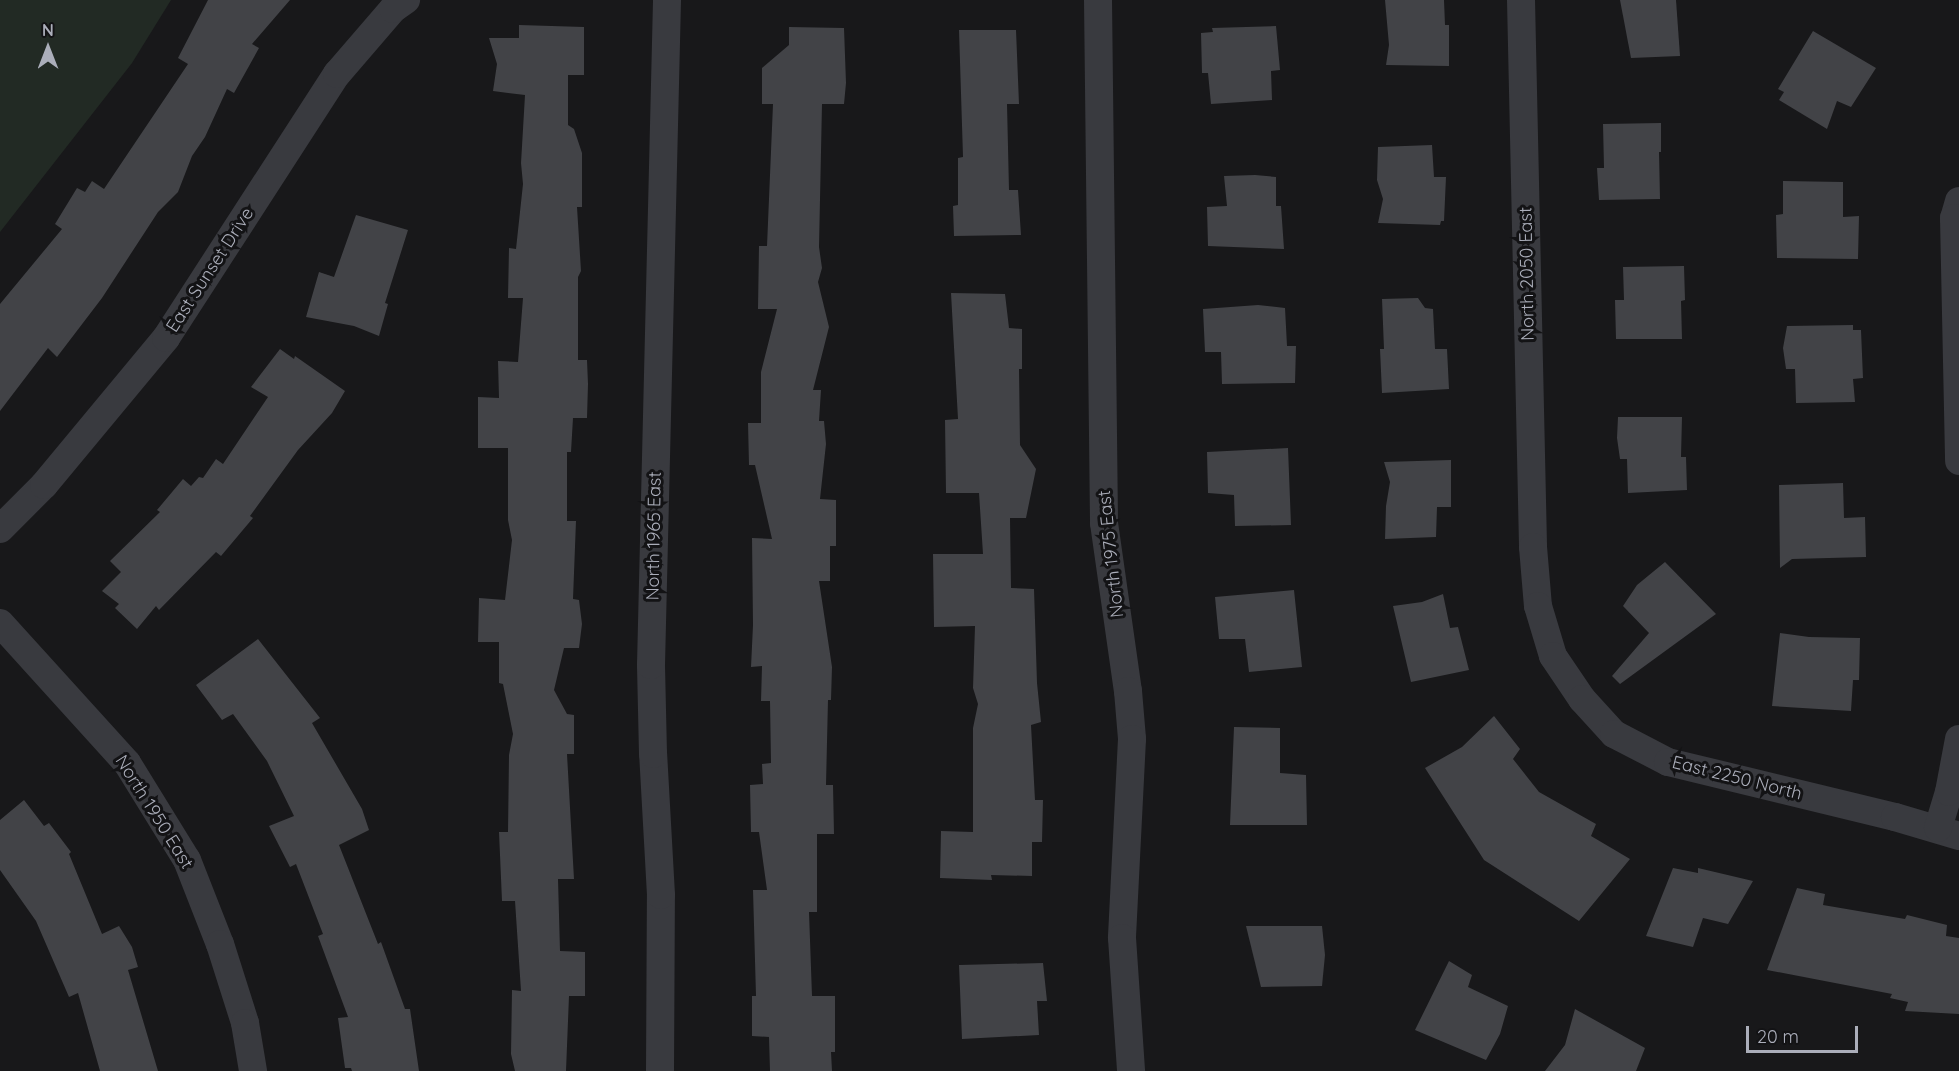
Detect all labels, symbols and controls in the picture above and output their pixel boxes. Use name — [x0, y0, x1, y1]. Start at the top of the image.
north arrow — [18, 18, 78, 78]
text: N — [42, 20, 54, 40]
street label: East Sunset Drive — [162, 204, 258, 336]
street label: North 2050 East — [1515, 207, 1539, 341]
street label: North 1965 East — [642, 471, 666, 601]
street label: North 1975 East — [1094, 489, 1128, 619]
street label: North 1950 East — [110, 751, 198, 873]
street label: East 2250 North — [1670, 751, 1804, 805]
scale bar — [1749, 1014, 1862, 1052]
text: 20 m — [1757, 1025, 1799, 1048]

